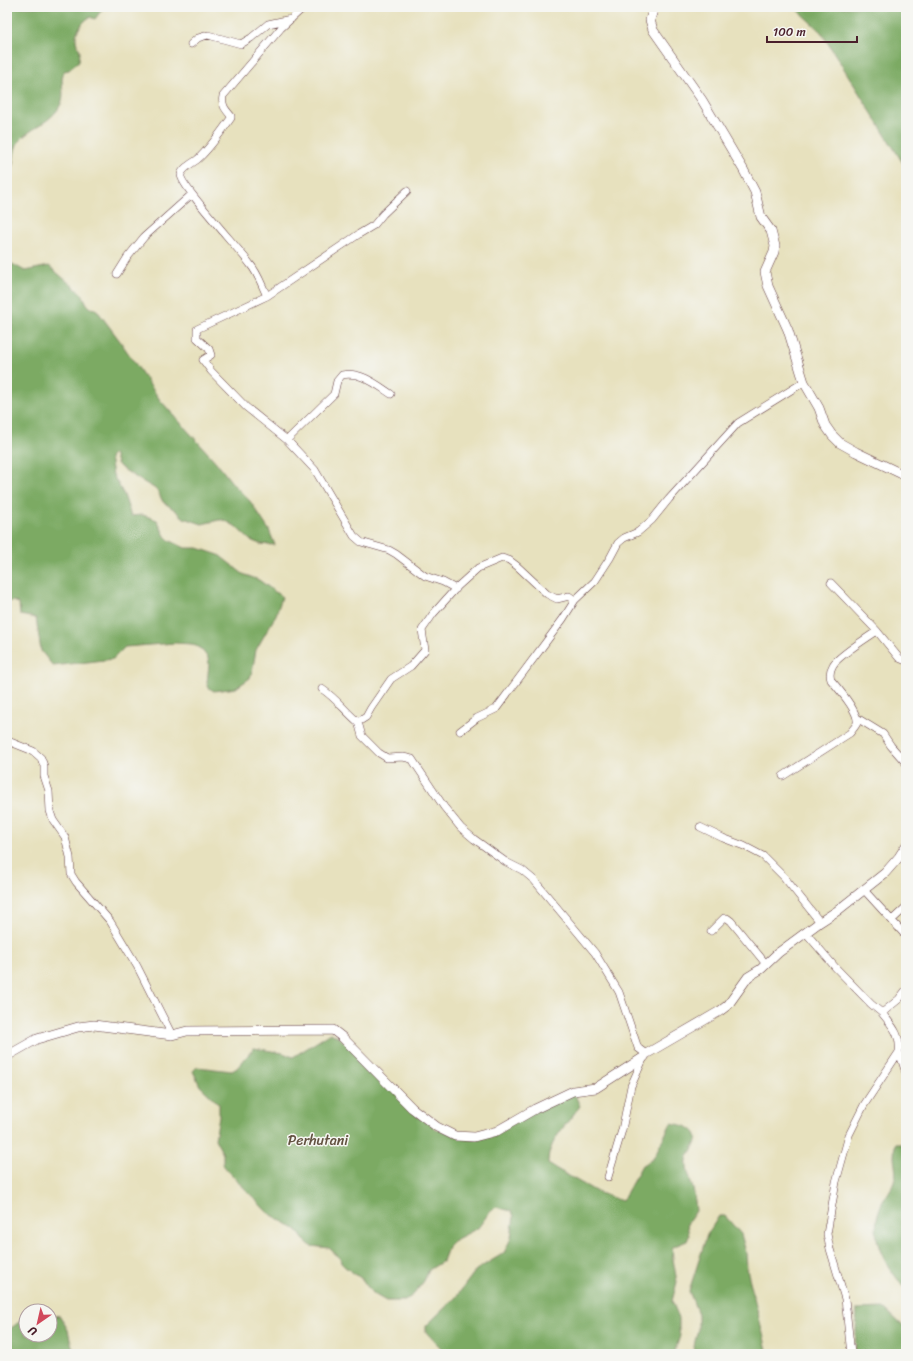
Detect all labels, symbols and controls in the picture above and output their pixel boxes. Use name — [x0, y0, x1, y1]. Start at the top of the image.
scale bar — [767, 18, 857, 44]
text: 100 m — [773, 21, 806, 43]
park label: Perhutani — [288, 1128, 349, 1153]
north arrow — [18, 1303, 58, 1343]
text: U — [24, 1321, 41, 1341]

